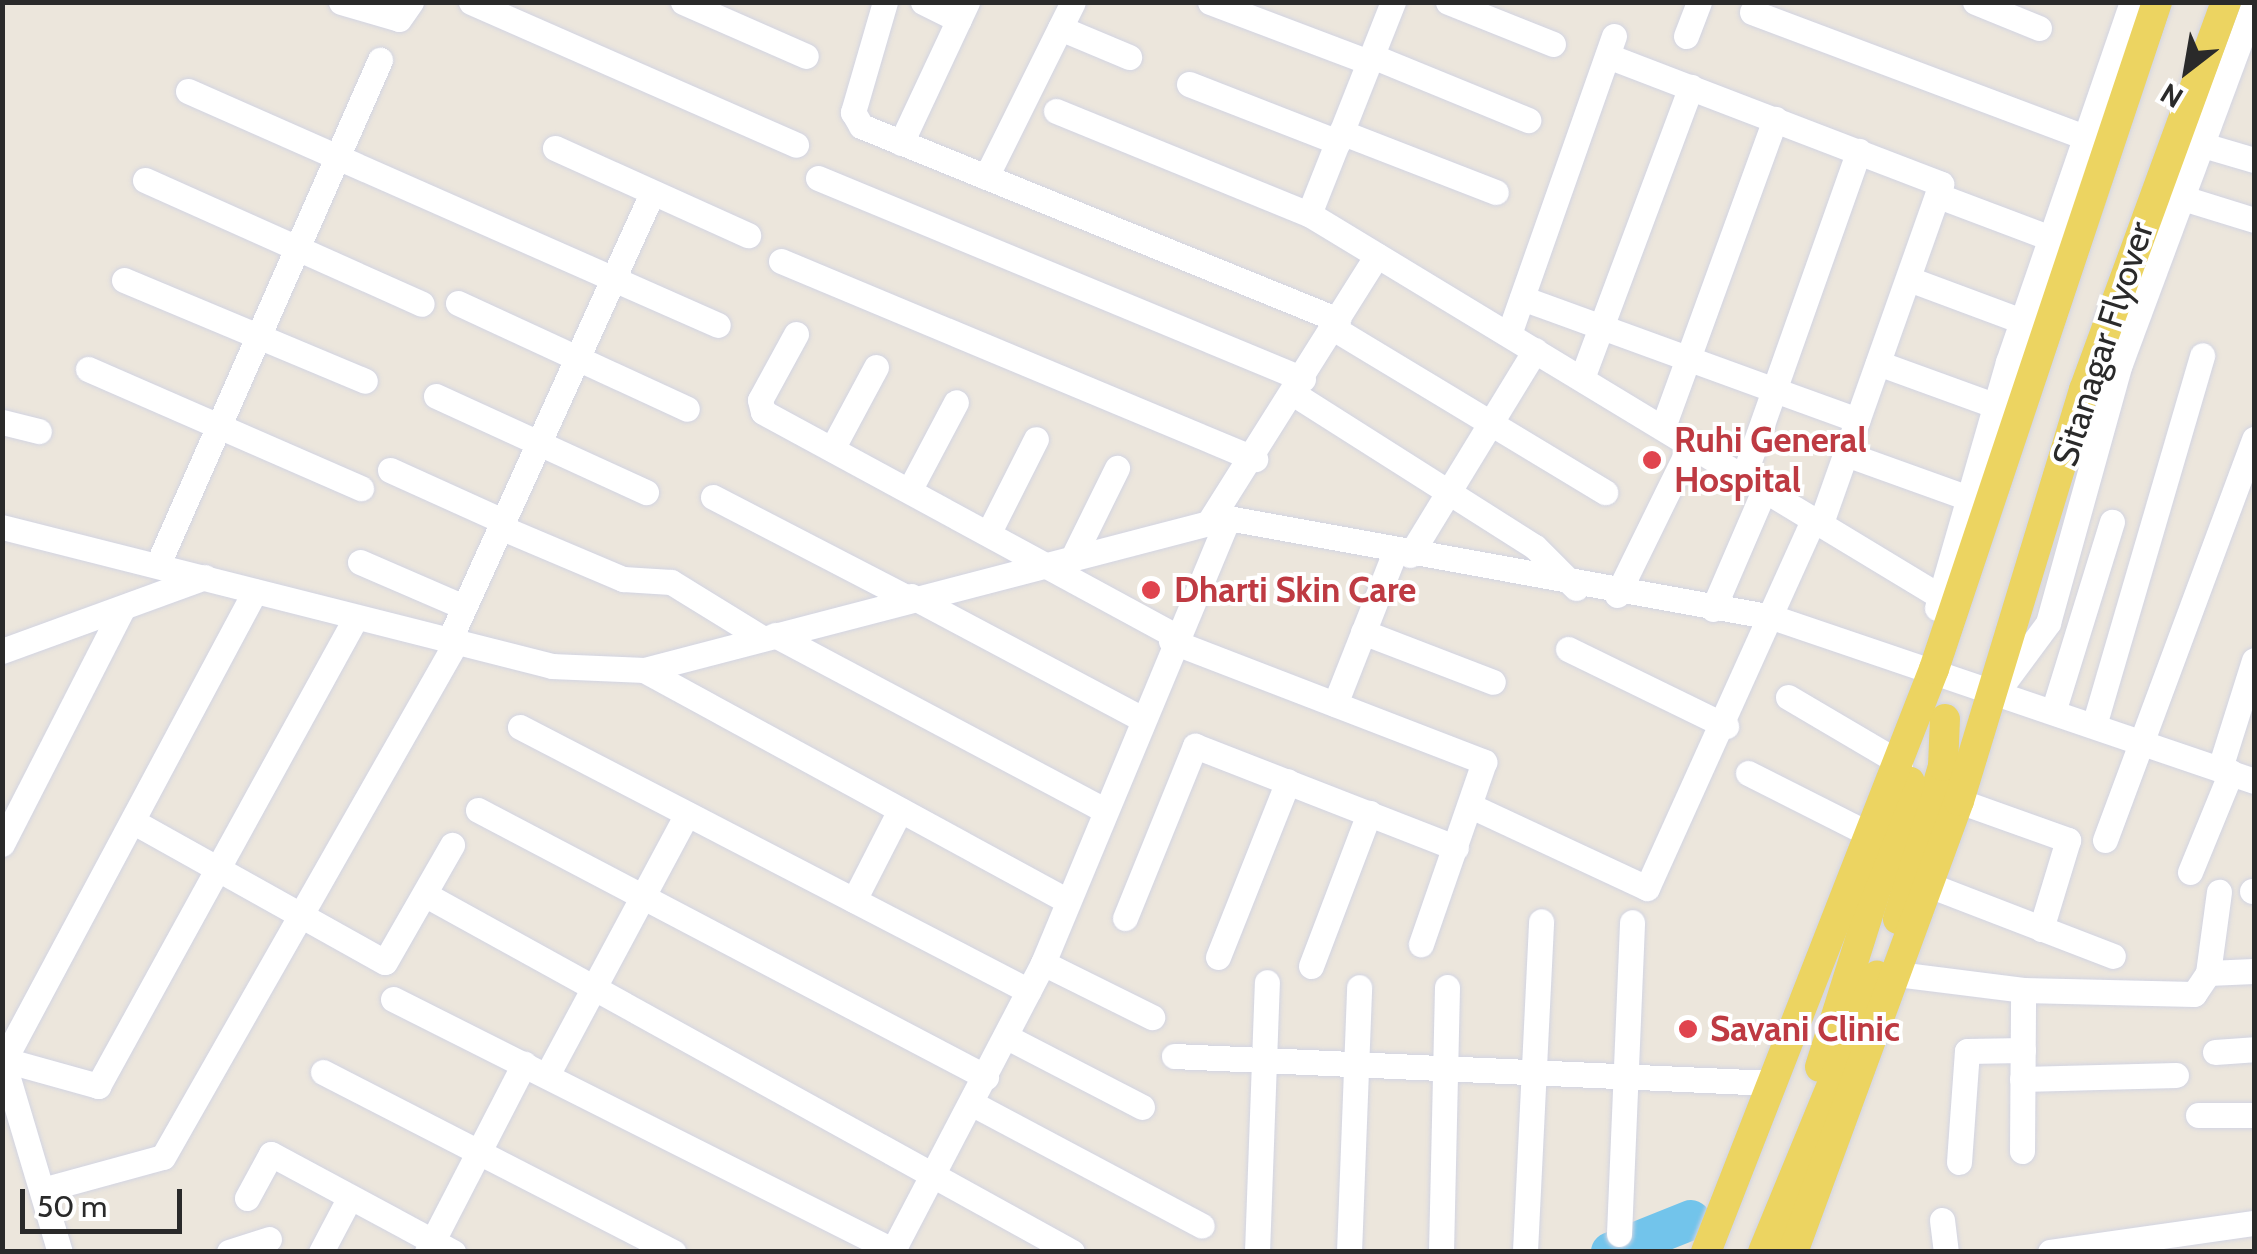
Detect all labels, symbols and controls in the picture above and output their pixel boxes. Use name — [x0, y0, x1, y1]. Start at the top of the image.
north arrow — [2137, 20, 2237, 120]
text: N — [2154, 76, 2189, 115]
street label: Sitanagar Flyover — [2044, 217, 2162, 471]
place label: Ruhi General Hospital — [1674, 419, 1867, 501]
marker: Ruhi General Hospital — [1639, 447, 1665, 473]
place label: Dharti Skin Care — [1174, 569, 1416, 611]
marker: Dharti Skin Care — [1138, 577, 1164, 603]
place label: Savani Clinic — [1710, 1008, 1900, 1050]
marker: Savani Clinic — [1675, 1016, 1701, 1042]
scale bar — [25, 1169, 188, 1231]
text: 50 m — [37, 1188, 107, 1225]

